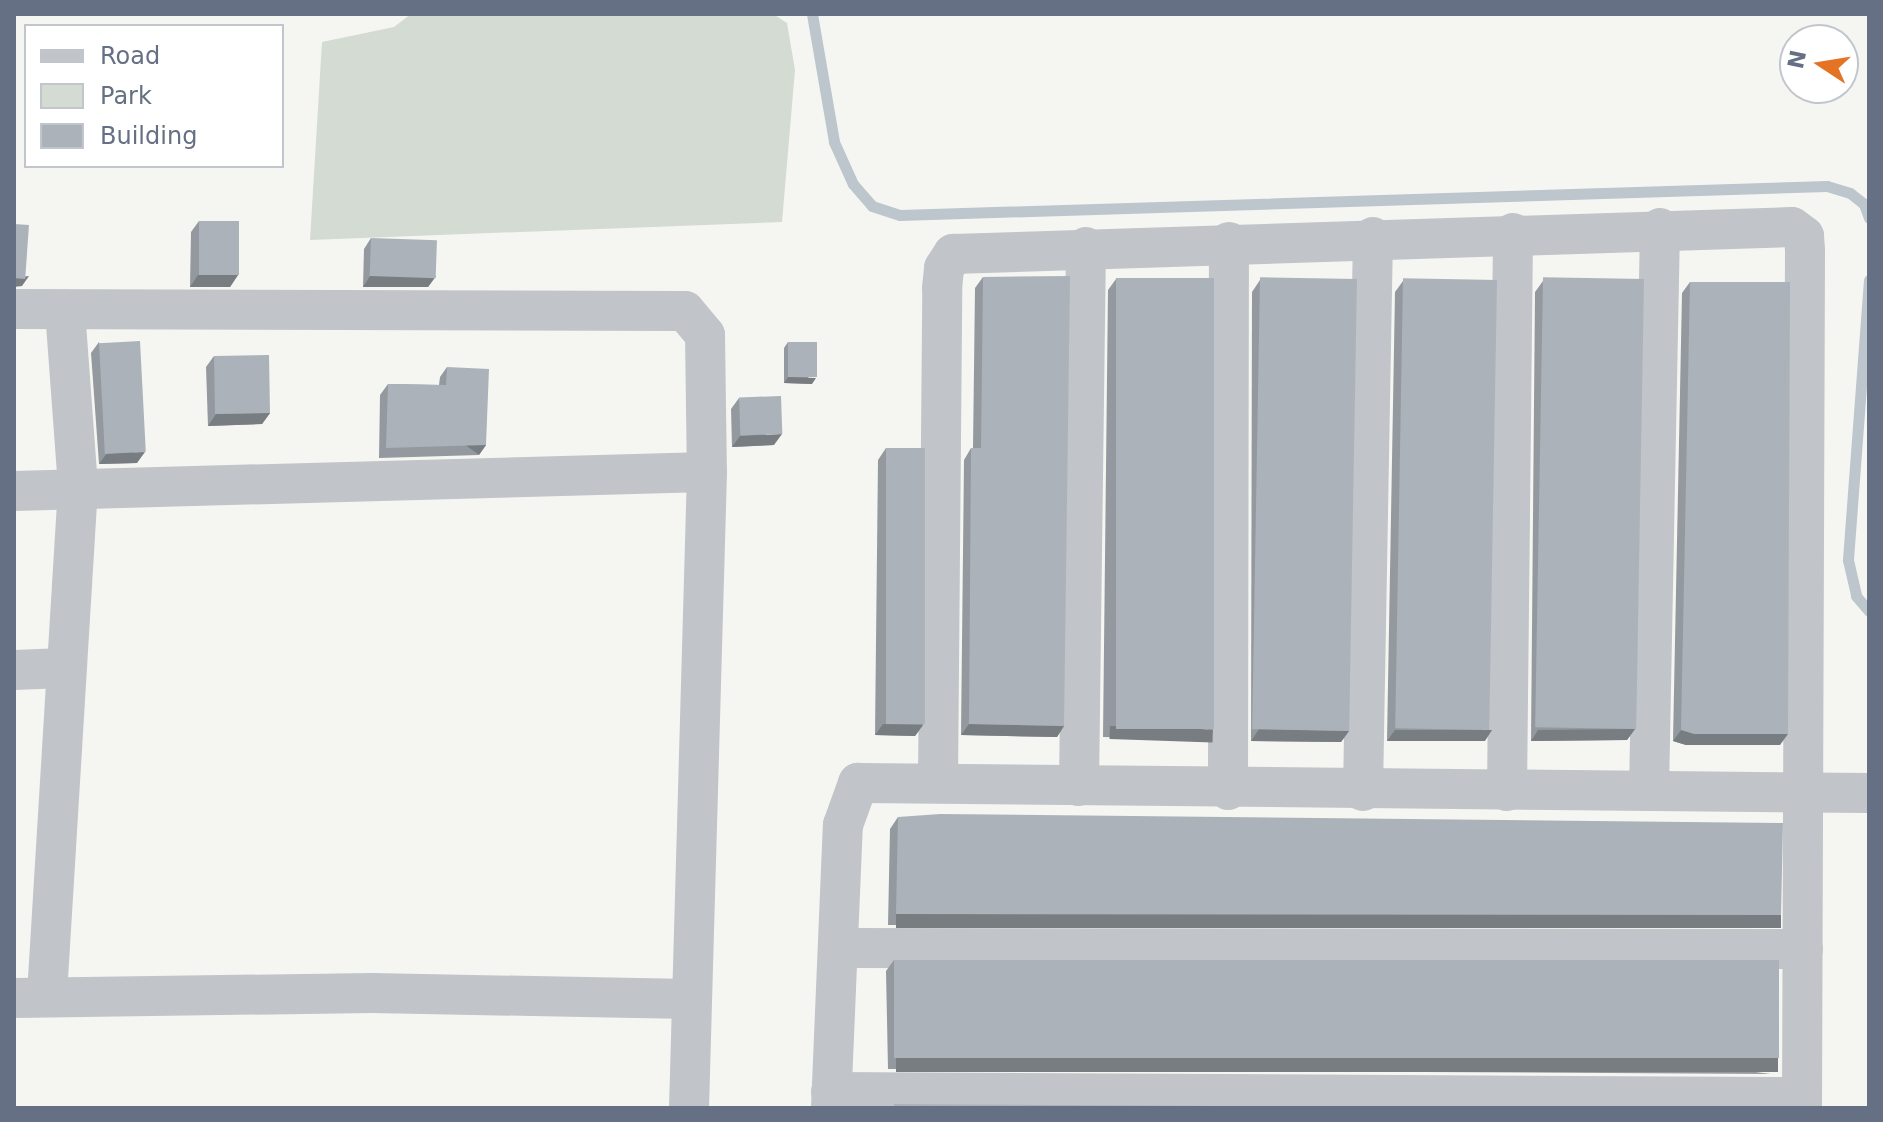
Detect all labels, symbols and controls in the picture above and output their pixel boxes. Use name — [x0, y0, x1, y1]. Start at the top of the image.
legend — [24, 24, 284, 168]
north arrow — [1779, 24, 1859, 104]
text: Road — [100, 42, 160, 70]
text: N — [1783, 48, 1811, 71]
text: Park — [100, 82, 152, 110]
text: Building — [100, 122, 197, 150]

